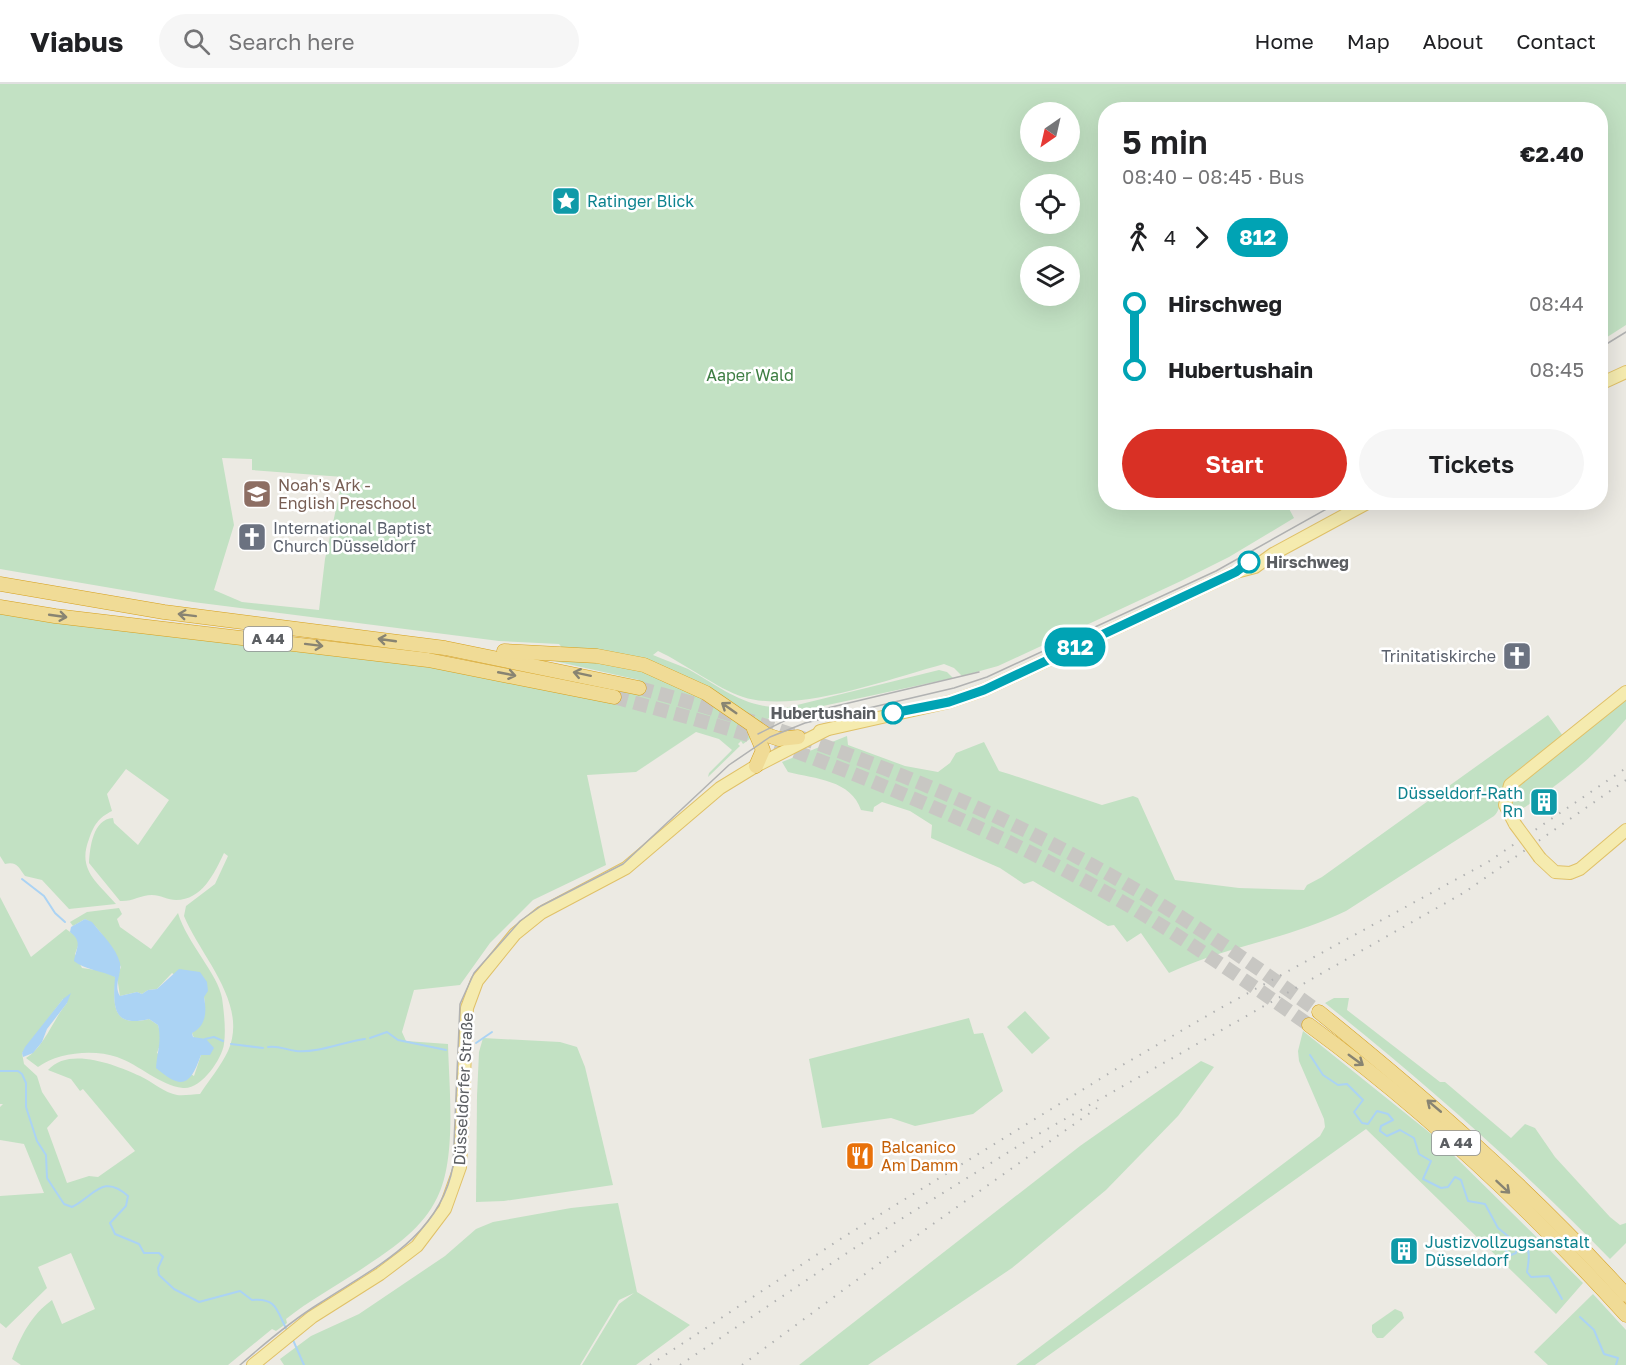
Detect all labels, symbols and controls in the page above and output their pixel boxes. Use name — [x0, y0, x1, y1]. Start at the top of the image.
search box — [159, 14, 579, 68]
text: Viabus — [30, 25, 123, 58]
icon: search — [180, 25, 213, 58]
text: Search here — [228, 28, 354, 55]
text: Home — [1254, 28, 1314, 54]
text: Map — [1347, 28, 1390, 54]
text: About — [1423, 28, 1483, 54]
text: Contact — [1516, 28, 1596, 54]
north arrow — [1020, 102, 1080, 162]
map controls — [1020, 102, 1080, 306]
text: 5 min — [1122, 122, 1208, 161]
text: €2.40 — [1520, 140, 1584, 167]
text: 08:40 – 08:45 · Bus — [1122, 164, 1304, 188]
button: locate — [1020, 174, 1080, 234]
place icon: Ratinger Blick — [550, 185, 582, 217]
place label: Ratinger Blick — [587, 191, 694, 211]
icon: walk — [1122, 221, 1155, 254]
icon: forward — [1185, 221, 1218, 254]
text: 812 — [1239, 224, 1276, 250]
text: 4 — [1164, 225, 1176, 249]
button: layers — [1020, 246, 1080, 306]
text: Hirschweg — [1168, 290, 1282, 317]
text: 08:44 — [1529, 291, 1584, 315]
text: Hubertushain — [1168, 356, 1313, 383]
text: 08:45 — [1530, 357, 1584, 381]
park label: Aaper Wald — [706, 365, 794, 385]
button: Start — [1122, 429, 1347, 498]
button: Tickets — [1359, 429, 1584, 498]
place label: Noah's Ark - English Preschool — [278, 475, 416, 513]
school or university icon: Noah's Ark - English Preschool — [241, 478, 273, 510]
place label: International Baptist Church Düsseldorf — [273, 518, 432, 556]
church icon: International Baptist Church Düsseldorf — [236, 521, 268, 553]
marker: Hirschweg — [1238, 551, 1260, 573]
place label: Hirschweg — [1266, 552, 1349, 572]
one-way arrow — [178, 609, 197, 620]
one-way arrow — [47, 611, 67, 622]
road number: A 44 — [244, 627, 292, 651]
line badge: 812 — [1040, 628, 1110, 666]
one-way arrow — [378, 634, 397, 645]
text: 812 — [1056, 634, 1094, 660]
one-way arrow — [304, 640, 324, 651]
church icon: Trinitatiskirche — [1501, 640, 1533, 672]
place label: Trinitatiskirche — [1381, 646, 1496, 666]
one-way arrow — [497, 668, 516, 680]
one-way arrow — [573, 668, 592, 680]
one-way arrow — [721, 702, 737, 714]
marker: Hubertushain — [882, 702, 904, 724]
place label: Hubertushain — [771, 703, 876, 723]
place label: Düsseldorf-Rath Rn — [1397, 783, 1523, 821]
building icon: Düsseldorf-Rath Rn — [1528, 786, 1560, 818]
street label: Düsseldorfer Straße — [449, 1012, 477, 1166]
one-way arrow — [1347, 1054, 1363, 1066]
one-way arrow — [1426, 1099, 1442, 1112]
road number: A 44 — [1432, 1131, 1480, 1155]
place label: Balcanico Am Damm — [881, 1137, 958, 1175]
restaurant icon: Balcanico Am Damm — [844, 1140, 876, 1172]
one-way arrow — [1496, 1180, 1511, 1194]
place label: Justizvollzugsanstalt Düsseldorf — [1425, 1232, 1590, 1270]
building icon: Justizvollzugsanstalt Düsseldorf — [1388, 1235, 1420, 1267]

